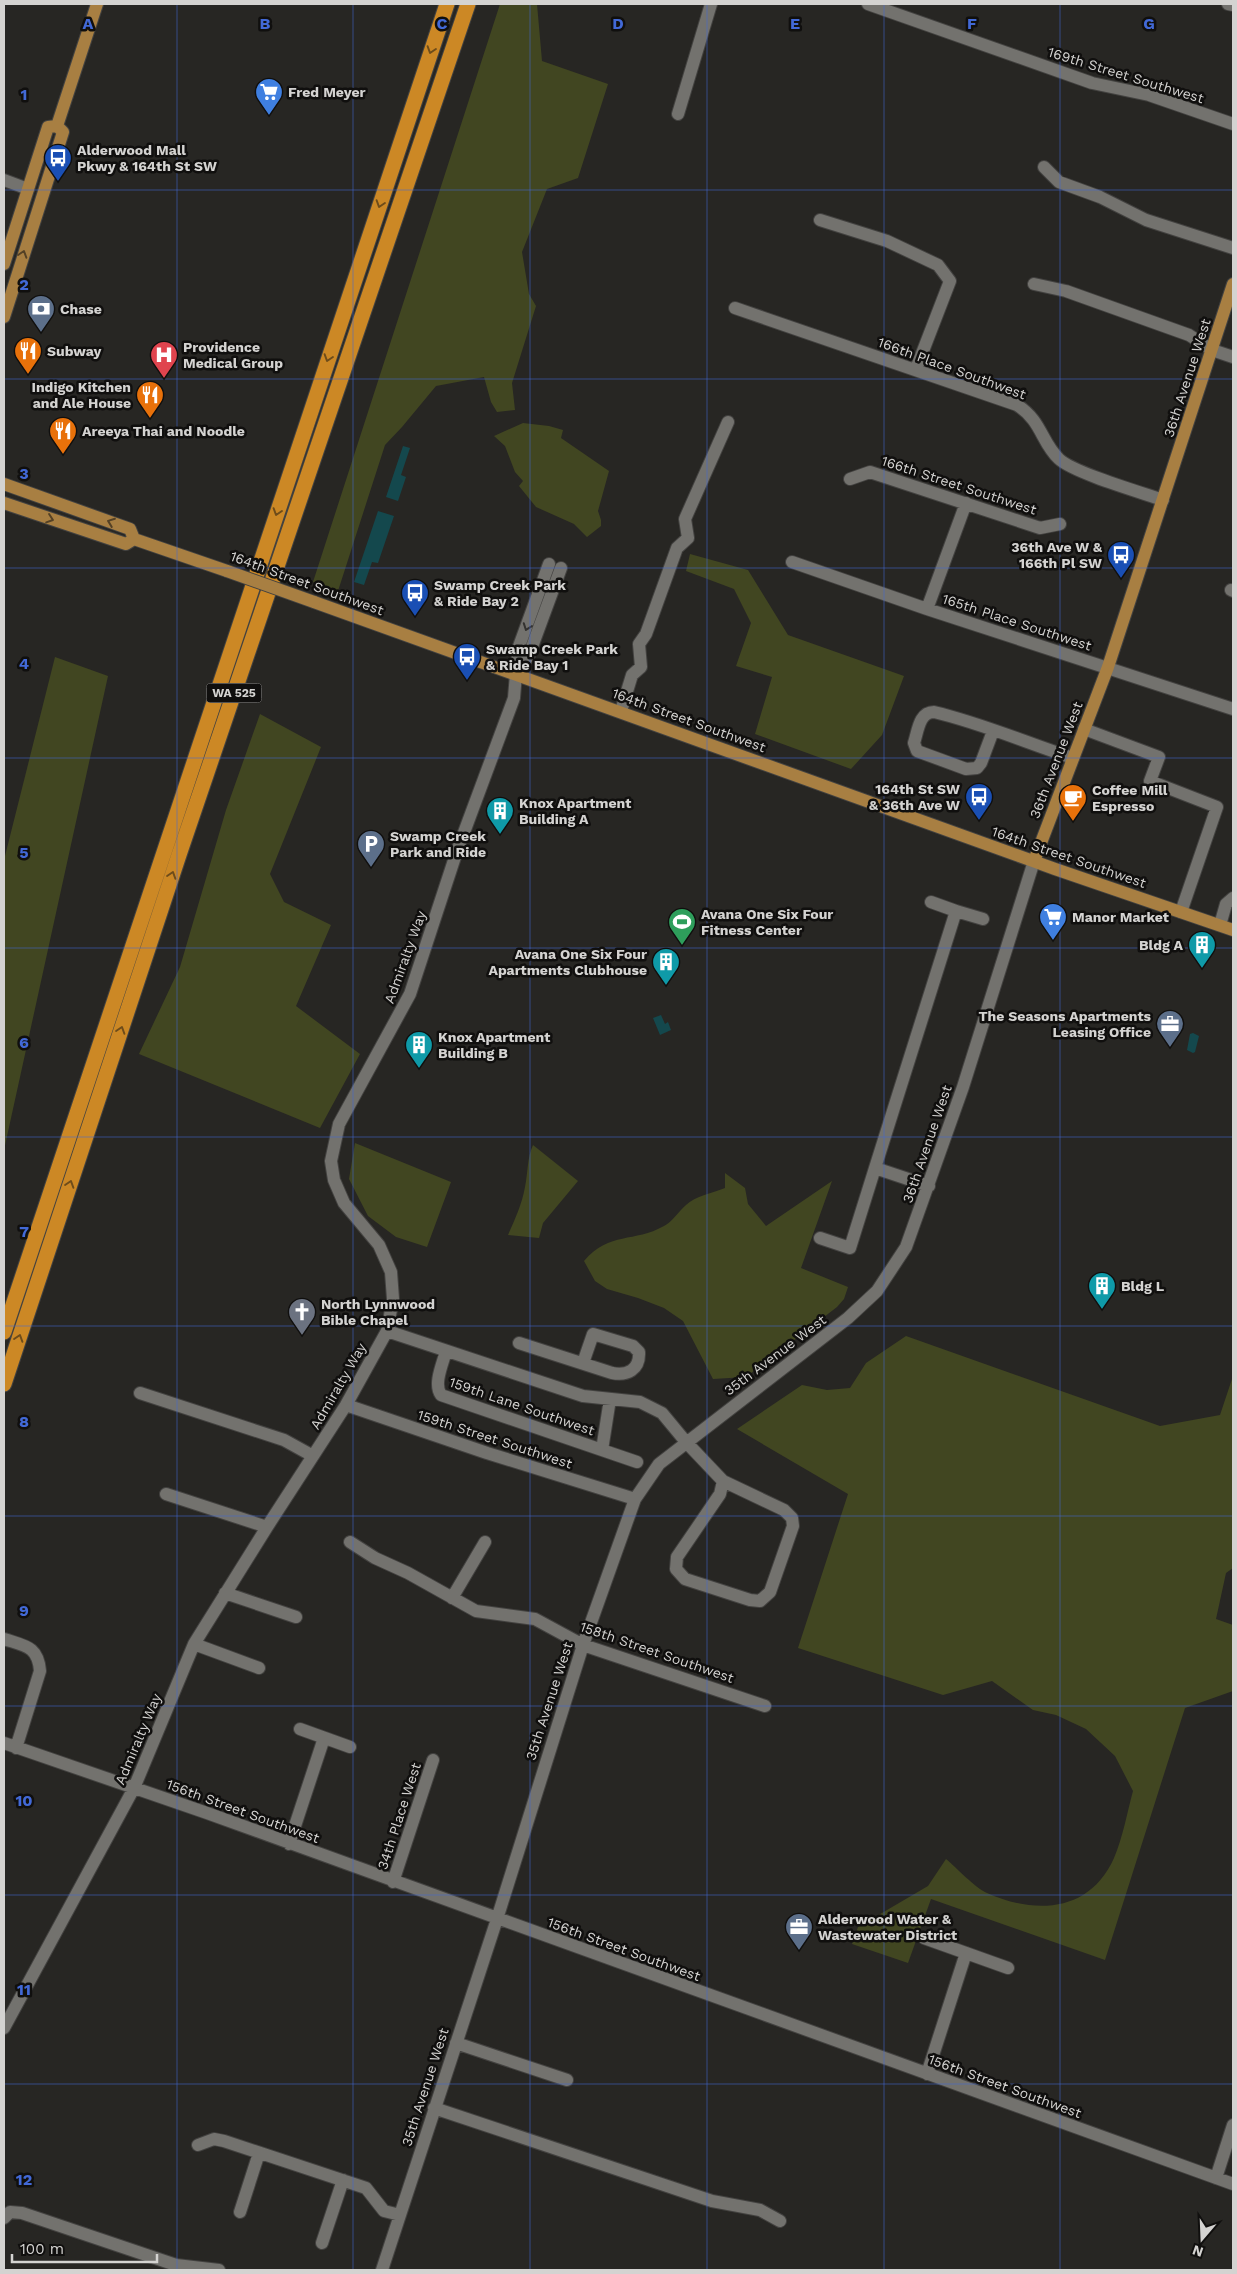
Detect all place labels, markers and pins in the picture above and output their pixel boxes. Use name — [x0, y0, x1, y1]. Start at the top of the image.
supermarket icon: Fred Meyer — [254, 77, 284, 116]
place label: Fred Meyer — [288, 84, 366, 100]
place label: Alderwood Mall Pkwy & 164th St SW — [77, 142, 217, 174]
bus stop icon: Alderwood Mall Pkwy & 164th St SW — [43, 143, 73, 182]
bank icon: Chase — [26, 294, 56, 333]
place label: Chase — [60, 301, 102, 317]
restaurant icon: Subway — [13, 336, 43, 375]
place label: Providence Medical Group — [183, 339, 283, 371]
hospital icon: Providence Medical Group — [149, 340, 179, 379]
place label: Subway — [47, 343, 101, 359]
place label: Indigo Kitchen and Ale House — [32, 379, 131, 411]
restaurant icon: Indigo Kitchen and Ale House — [135, 380, 165, 419]
restaurant icon: Areeya Thai and Noodle — [48, 416, 78, 455]
place label: Areeya Thai and Noodle — [82, 423, 245, 439]
place label: 36th Ave W & 166th Pl SW — [1011, 539, 1102, 571]
bus stop icon: 36th Ave W & 166th Pl SW — [1106, 540, 1136, 579]
place label: Swamp Creek Park & Ride Bay 2 — [434, 577, 566, 609]
bus stop icon: Swamp Creek Park & Ride Bay 2 — [400, 578, 430, 617]
place label: Swamp Creek Park & Ride Bay 1 — [486, 641, 618, 673]
bus stop icon: Swamp Creek Park & Ride Bay 1 — [452, 642, 482, 681]
place label: 164th St SW & 36th Ave W — [869, 781, 960, 813]
bus stop icon: 164th St SW & 36th Ave W — [964, 782, 994, 821]
place label: Coffee Mill Espresso — [1092, 782, 1168, 814]
cafe icon: Coffee Mill Espresso — [1058, 783, 1088, 822]
place label: Knox Apartment Building A — [519, 795, 631, 827]
building icon: Knox Apartment Building A — [485, 796, 515, 835]
place label: Swamp Creek Park and Ride — [390, 828, 486, 860]
parking icon: Swamp Creek Park and Ride — [356, 829, 386, 868]
supermarket icon: Manor Market — [1038, 902, 1068, 941]
place label: Avana One Six Four Fitness Center — [701, 906, 833, 938]
sports icon: Avana One Six Four Fitness Center — [667, 907, 697, 946]
place label: Manor Market — [1072, 909, 1169, 925]
building icon: Bldg A — [1187, 930, 1217, 969]
place label: Bldg A — [1139, 937, 1184, 953]
place label: Avana One Six Four Apartments Clubhouse — [488, 946, 647, 978]
building icon: Avana One Six Four Apartments Clubhouse — [651, 947, 681, 986]
place label: The Seasons Apartments Leasing Office — [979, 1008, 1152, 1040]
office icon: The Seasons Apartments Leasing Office — [1155, 1009, 1185, 1048]
place label: Knox Apartment Building B — [438, 1029, 550, 1061]
building icon: Knox Apartment Building B — [404, 1030, 434, 1069]
building icon: Bldg L — [1087, 1271, 1117, 1310]
place label: Bldg L — [1121, 1278, 1165, 1294]
place label: North Lynnwood Bible Chapel — [321, 1296, 435, 1328]
church icon: North Lynnwood Bible Chapel — [287, 1297, 317, 1336]
place label: Alderwood Water & Wastewater District — [818, 1911, 957, 1943]
office icon: Alderwood Water & Wastewater District — [784, 1912, 814, 1951]

